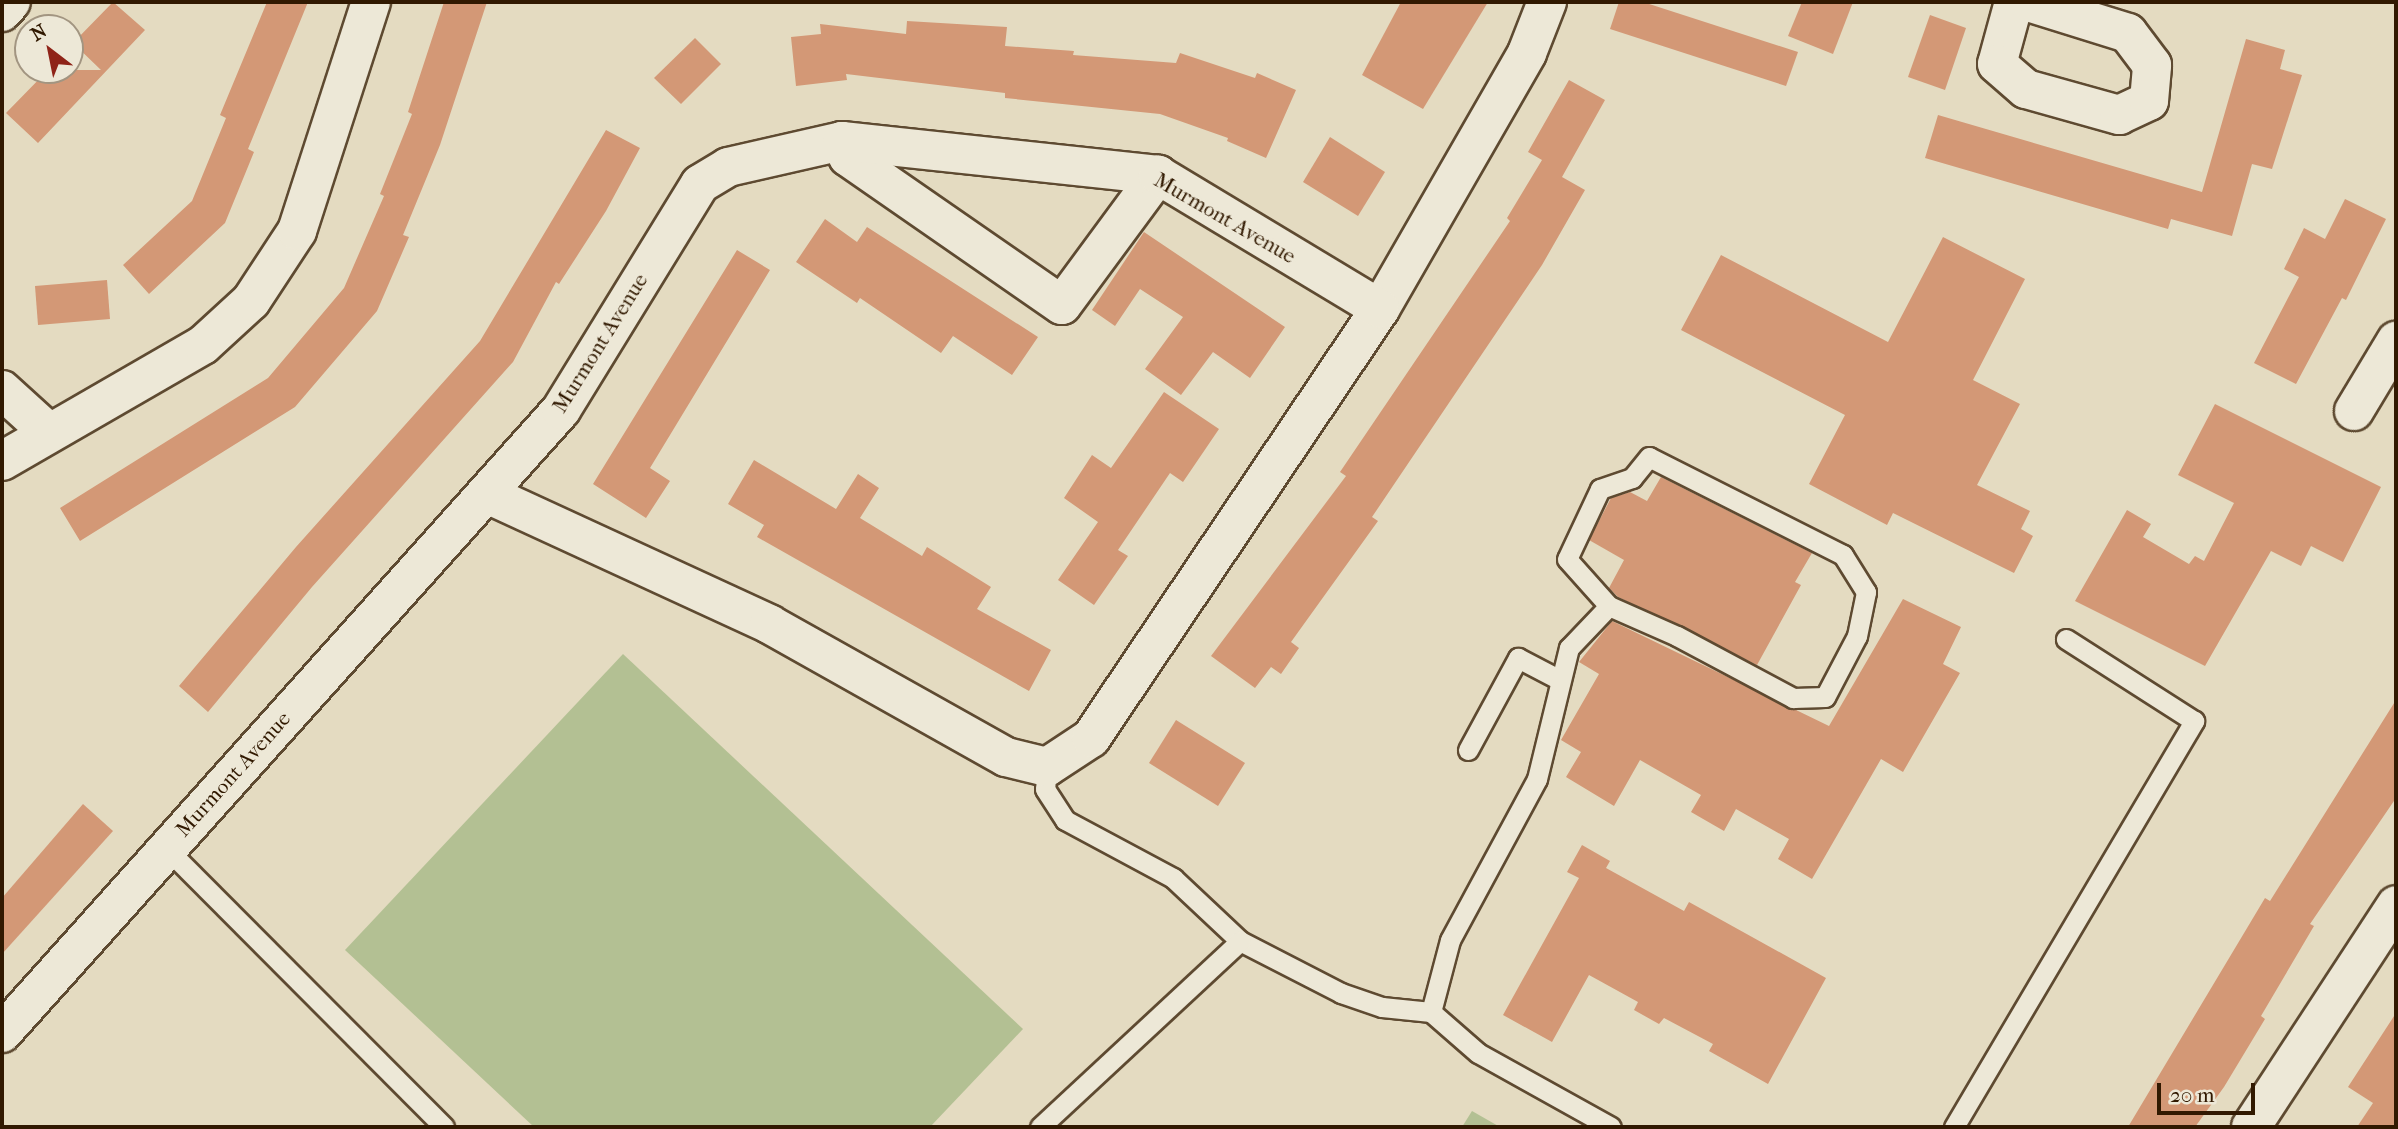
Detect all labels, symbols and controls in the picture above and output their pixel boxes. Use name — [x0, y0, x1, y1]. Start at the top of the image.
north arrow — [14, 14, 84, 84]
text: N — [27, 20, 51, 46]
street label: Murmont Avenue — [1150, 167, 1300, 269]
street label: Murmont Avenue — [547, 269, 653, 417]
street label: Murmont Avenue — [170, 706, 296, 842]
scale bar — [2160, 1070, 2258, 1114]
text: 20 m — [2170, 1083, 2214, 1107]

